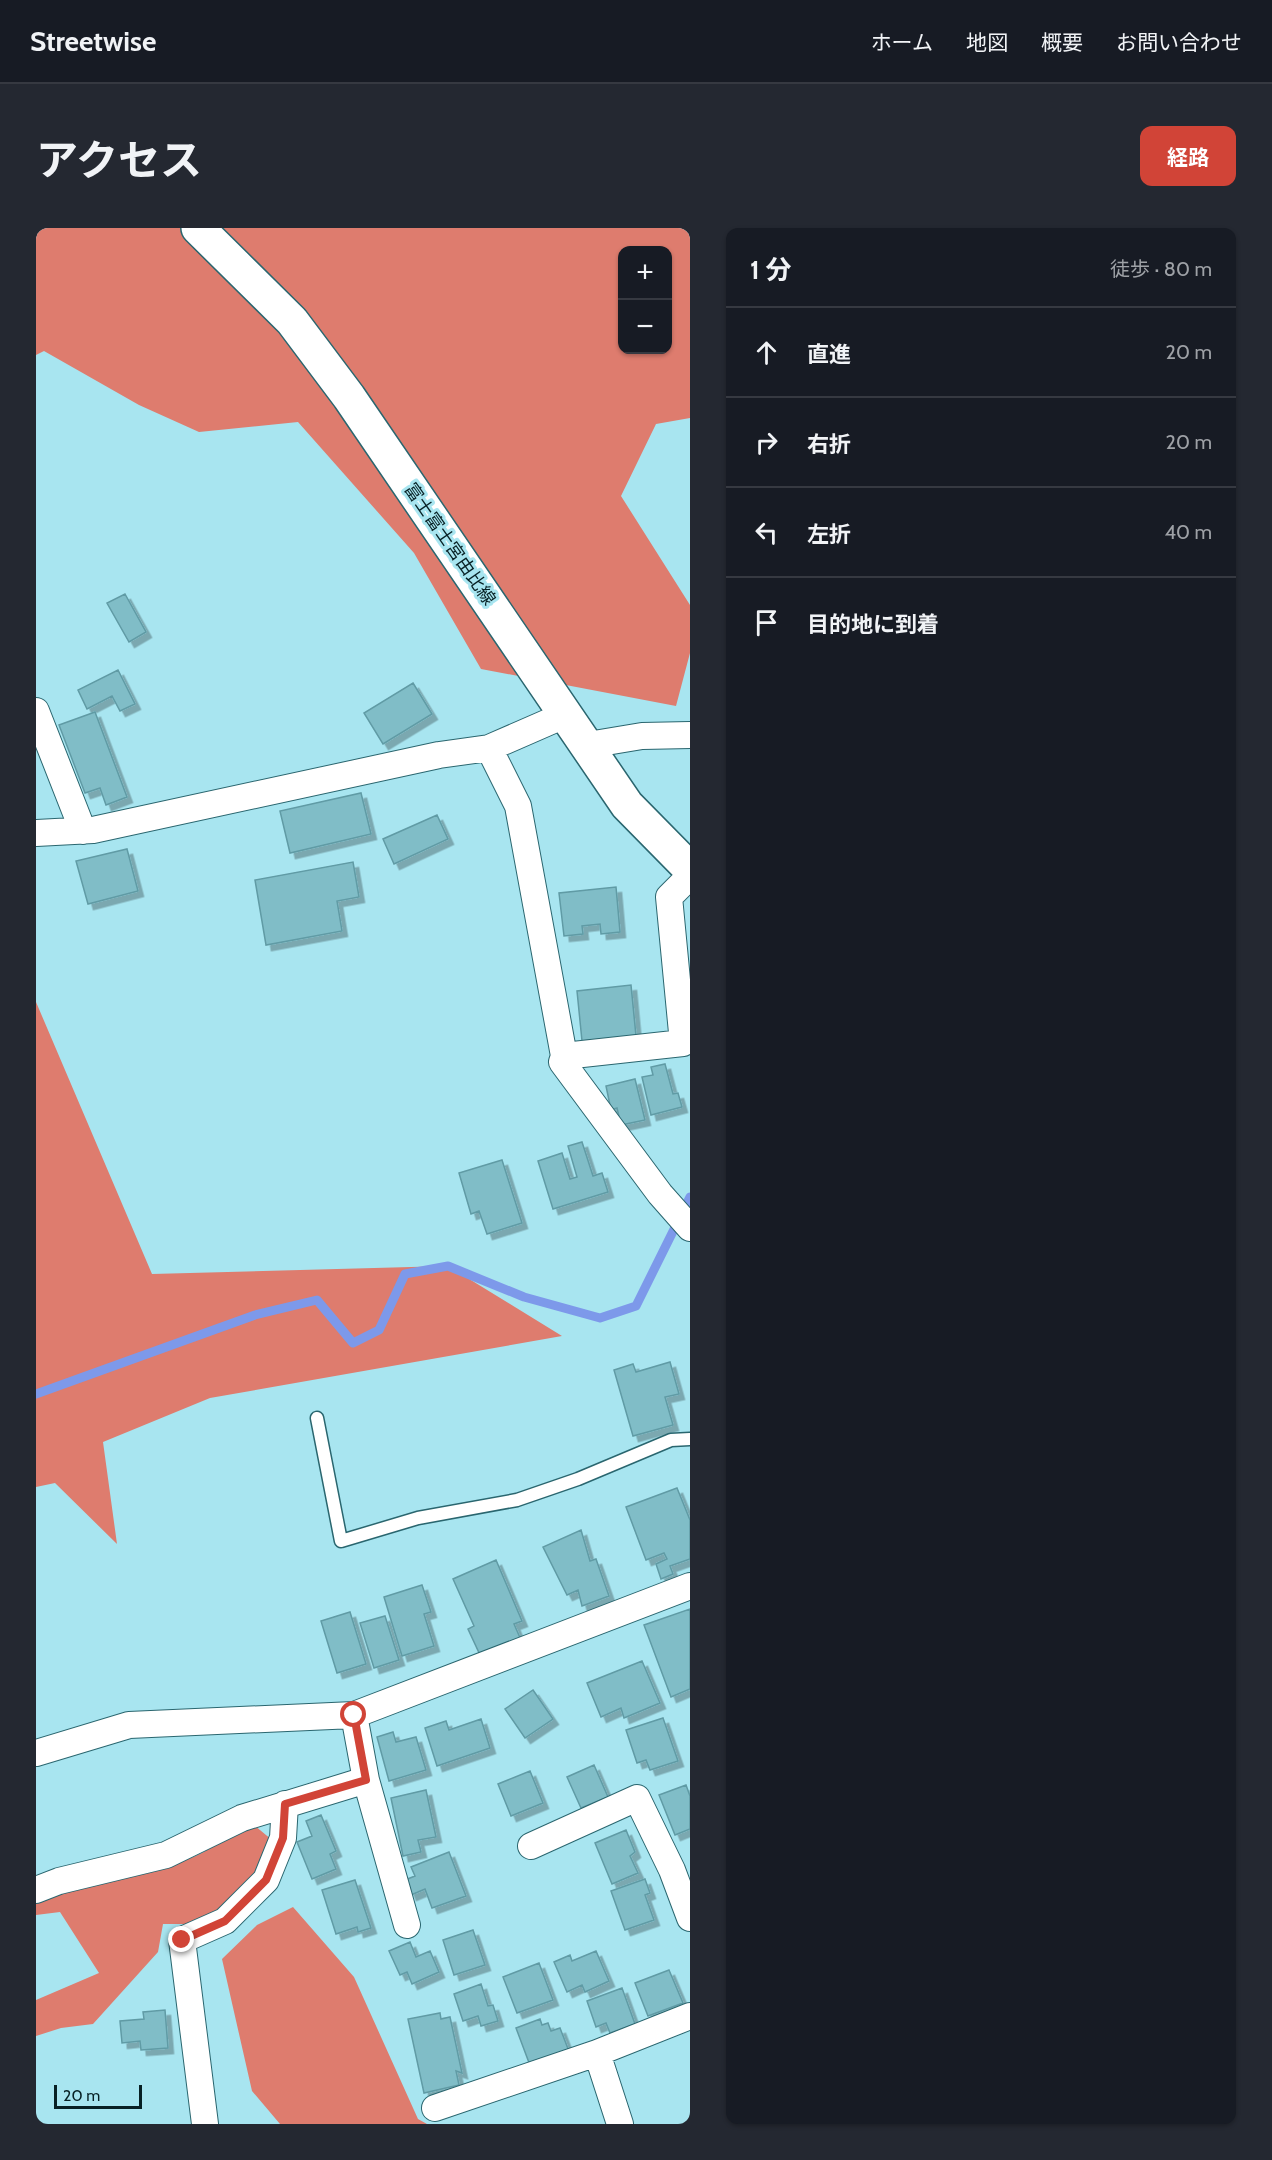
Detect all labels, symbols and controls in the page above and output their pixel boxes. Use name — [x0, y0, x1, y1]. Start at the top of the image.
text: Streetwise — [30, 24, 156, 58]
text: ホーム — [871, 30, 933, 55]
text: 地図 — [966, 30, 1008, 55]
text: 概要 — [1041, 30, 1083, 55]
text: お問い合わせ — [1116, 30, 1242, 55]
button: 経路 — [1140, 126, 1236, 186]
text: アクセス — [36, 134, 202, 186]
map controls — [618, 246, 672, 354]
button: + — [618, 246, 672, 300]
text: 1 分 — [750, 254, 791, 286]
text: 徒歩 · 80 m — [1110, 257, 1212, 281]
button: − — [618, 300, 672, 354]
icon: ahead — [750, 336, 783, 369]
text: 20 m — [1166, 340, 1212, 364]
text: 直進 — [807, 341, 851, 368]
icon: right — [750, 426, 783, 459]
text: 20 m — [1166, 430, 1212, 454]
text: 右折 — [807, 431, 851, 458]
street label: 富士富士宮由比線 — [400, 479, 500, 609]
icon: left — [750, 516, 783, 549]
text: 40 m — [1164, 520, 1212, 544]
text: 左折 — [807, 521, 851, 548]
icon: arrive — [750, 606, 783, 639]
text: 目的地に到着 — [807, 611, 939, 638]
route start — [340, 1701, 366, 1727]
route end — [168, 1926, 194, 1952]
scale bar — [54, 2082, 142, 2110]
text: 20 m — [63, 2086, 100, 2105]

